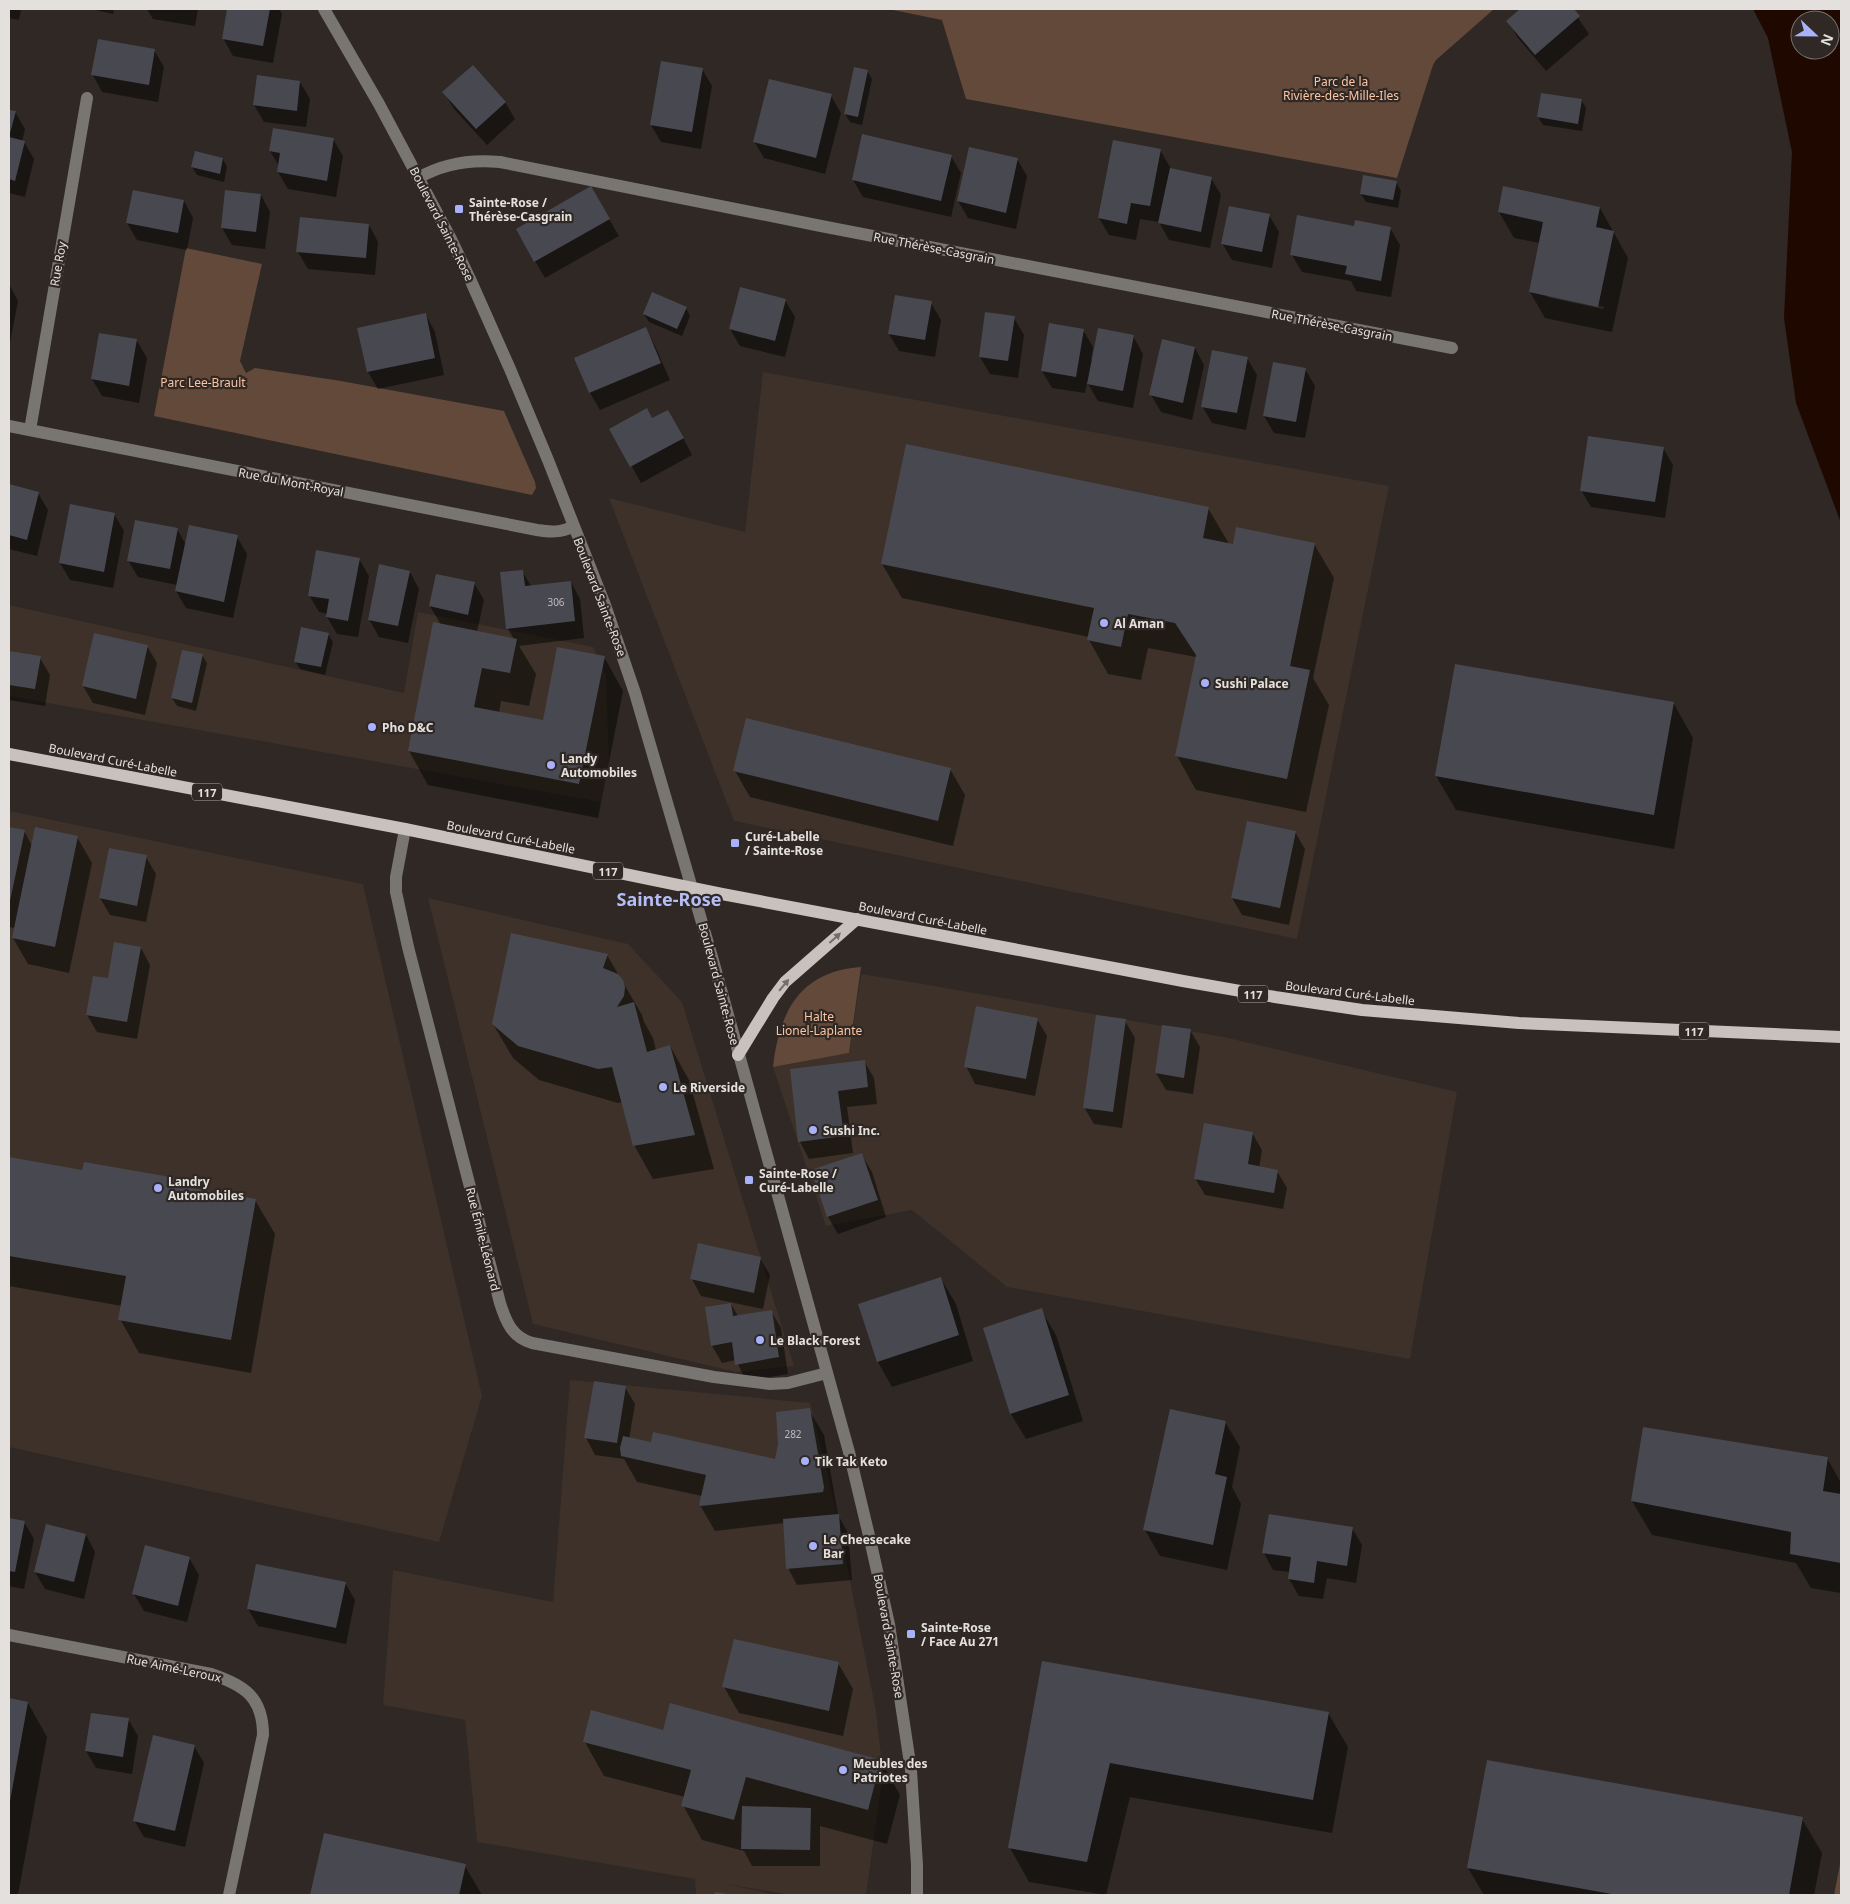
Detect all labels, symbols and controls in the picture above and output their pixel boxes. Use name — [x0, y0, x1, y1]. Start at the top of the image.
north arrow — [1790, 10, 1840, 60]
text: N — [1817, 31, 1838, 49]
park label: Parc de la Rivière-des-Mille-Iles — [1283, 73, 1399, 104]
street label: Boulevard Sainte-Rose — [406, 164, 478, 284]
place label: Sainte-Rose / Thérèse-Casgrain — [469, 194, 572, 225]
marker: Sainte-Rose / Thérèse-Casgrain — [453, 203, 465, 215]
street label: Rue Thérèse-Casgrain — [872, 228, 996, 268]
street label: Rue Roy — [46, 239, 70, 288]
street label: Rue Thérèse-Casgrain — [1270, 305, 1394, 345]
park label: Parc Lee-Brault — [160, 374, 246, 391]
street label: Rue du Mont-Royal — [237, 463, 345, 501]
street label: Boulevard Sainte-Rose — [569, 535, 631, 659]
house number: 306 — [547, 595, 565, 609]
place label: Al Aman — [1114, 615, 1164, 632]
marker: Al Aman — [1098, 617, 1110, 629]
place label: Sushi Palace — [1215, 675, 1289, 692]
marker: Sushi Palace — [1199, 677, 1211, 689]
place label: Pho D&C — [382, 719, 434, 736]
marker: Pho D&C — [366, 721, 378, 733]
street label: Boulevard Curé-Labelle — [47, 739, 179, 781]
place label: Landy Automobiles — [561, 750, 637, 781]
marker: Landy Automobiles — [545, 759, 557, 771]
road number: 117 — [192, 784, 222, 800]
street label: Boulevard Curé-Labelle — [445, 816, 577, 858]
place label: Curé-Labelle / Sainte-Rose — [745, 828, 823, 859]
marker: Curé-Labelle / Sainte-Rose — [729, 837, 741, 849]
road number: 117 — [593, 862, 623, 879]
district label: Sainte-Rose — [617, 887, 721, 911]
street label: Boulevard Curé-Labelle — [857, 897, 989, 939]
street label: Boulevard Sainte-Rose — [694, 921, 744, 1047]
one-way arrow — [829, 932, 841, 944]
street label: Boulevard Curé-Labelle — [1284, 977, 1416, 1009]
one-way arrow — [778, 978, 789, 991]
road number: 117 — [1238, 986, 1268, 1002]
park label: Halte Lionel-Laplante — [776, 1008, 862, 1039]
road number: 117 — [1679, 1022, 1709, 1040]
place label: Le Riverside — [673, 1079, 745, 1096]
marker: Le Riverside — [657, 1081, 669, 1093]
place label: Sushi Inc. — [823, 1122, 880, 1139]
marker: Sushi Inc. — [807, 1124, 819, 1136]
place label: Sainte-Rose / Curé-Labelle — [759, 1165, 837, 1196]
place label: Landry Automobiles — [168, 1173, 244, 1204]
marker: Sainte-Rose / Curé-Labelle — [743, 1174, 755, 1186]
marker: Landry Automobiles — [152, 1182, 164, 1194]
street label: Rue Émile-Léonard — [462, 1185, 504, 1293]
place label: Le Black Forest — [770, 1332, 860, 1349]
marker: Le Black Forest — [754, 1334, 766, 1346]
house number: 282 — [784, 1427, 802, 1441]
place label: Tik Tak Keto — [815, 1453, 888, 1470]
marker: Tik Tak Keto — [799, 1455, 811, 1467]
place label: Le Cheesecake Bar — [823, 1531, 911, 1562]
marker: Le Cheesecake Bar — [807, 1540, 819, 1552]
street label: Boulevard Sainte-Rose — [870, 1572, 908, 1700]
place label: Sainte-Rose / Face Au 271 — [921, 1619, 999, 1650]
marker: Sainte-Rose / Face Au 271 — [905, 1628, 917, 1640]
street label: Rue Aimé-Leroux — [125, 1650, 223, 1686]
place label: Meubles des Patriotes — [853, 1755, 928, 1786]
marker: Meubles des Patriotes — [837, 1764, 849, 1776]

